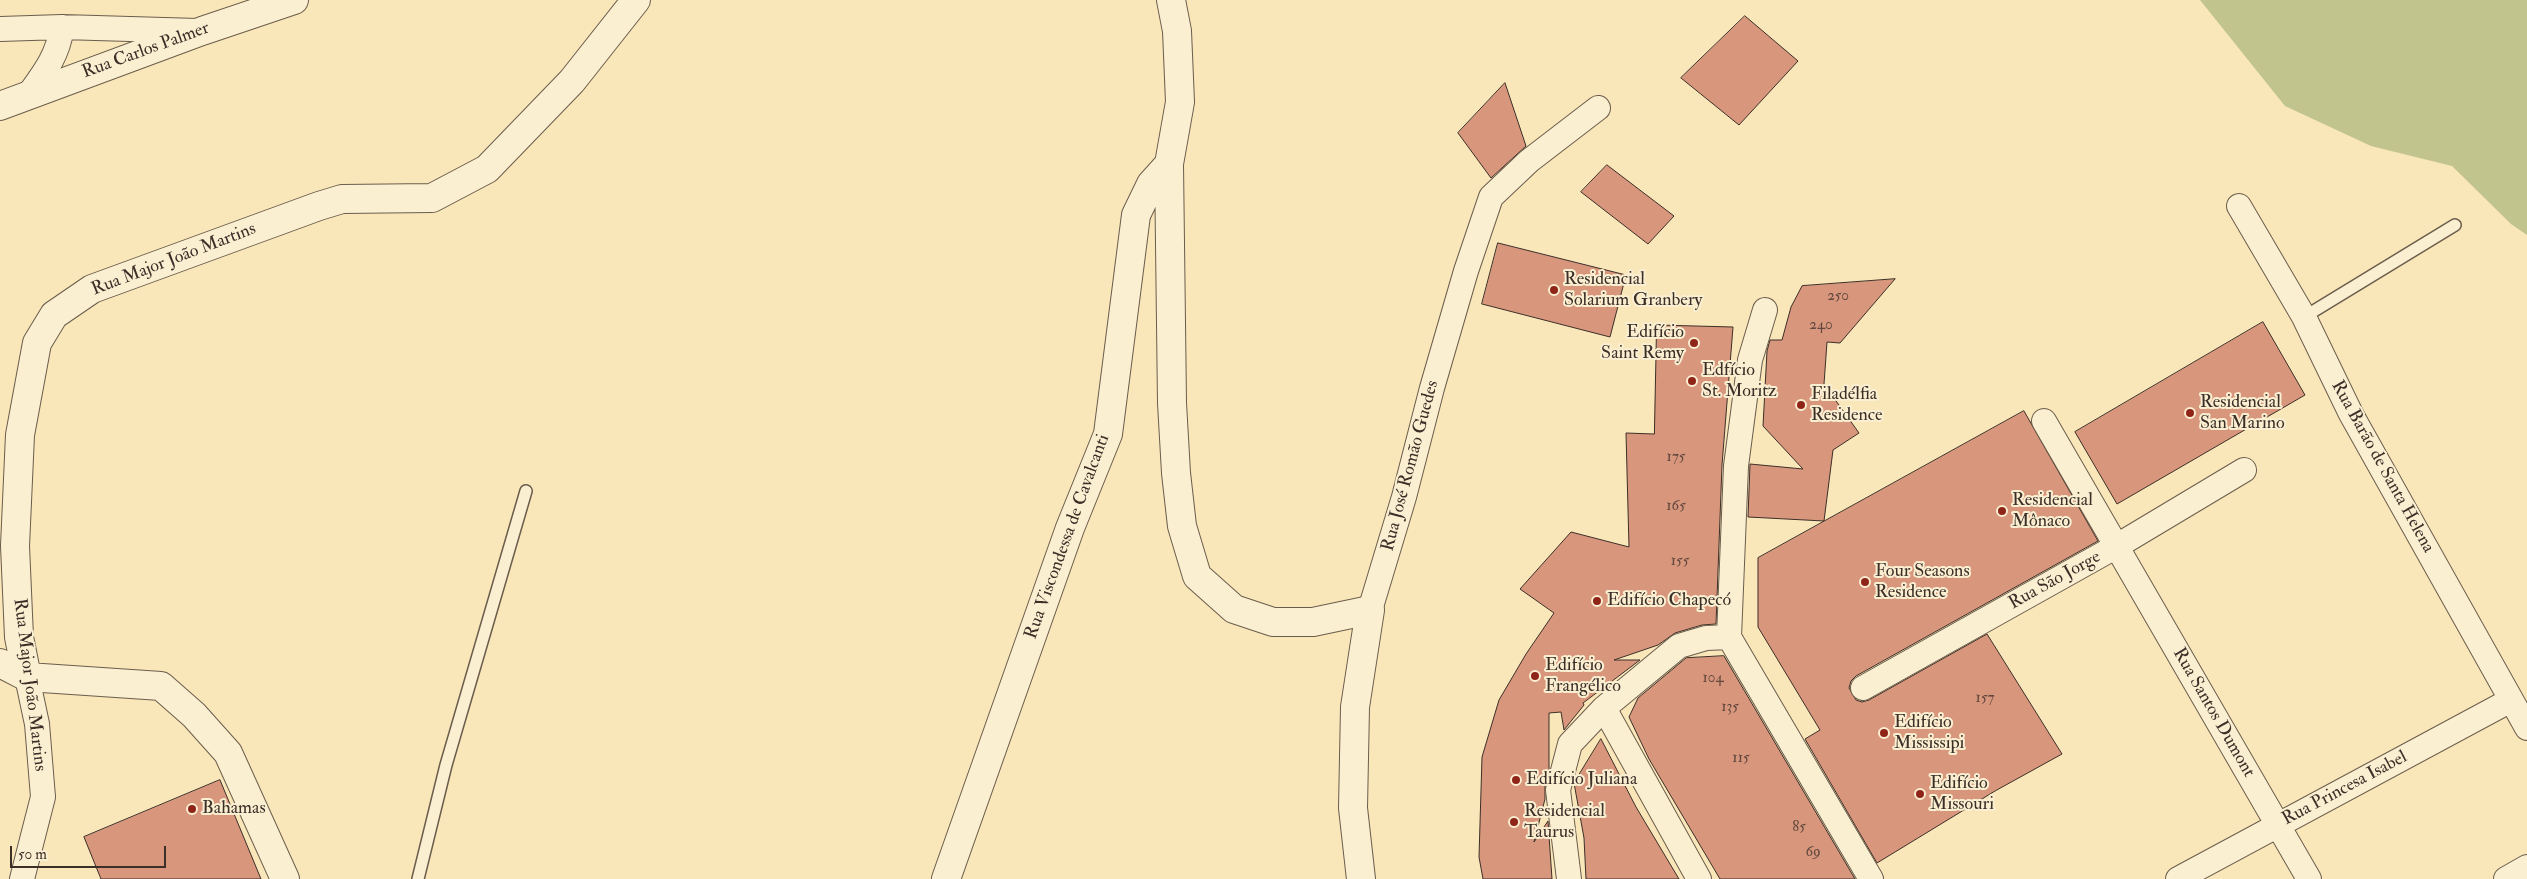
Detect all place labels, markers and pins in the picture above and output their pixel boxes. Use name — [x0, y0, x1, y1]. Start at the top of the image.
place label: Residencial Solarium Granbery — [1564, 269, 1703, 312]
marker: Residencial Solarium Granbery — [1548, 284, 1560, 296]
place label: Edifício Saint Remy — [1601, 322, 1684, 364]
marker: Edifício Saint Remy — [1688, 337, 1700, 349]
place label: Edfício St. Moritz — [1702, 360, 1777, 402]
marker: Edfício St. Moritz — [1686, 375, 1698, 387]
place label: Filadélfia Residence — [1811, 384, 1883, 426]
place label: Residencial San Marino — [2200, 392, 2285, 434]
marker: Filadélfia Residence — [1795, 399, 1807, 411]
marker: Residencial San Marino — [2184, 407, 2196, 419]
place label: Residencial Mônaco — [2012, 490, 2093, 532]
marker: Residencial Mônaco — [1996, 505, 2008, 517]
place label: Four Seasons Residence — [1875, 561, 1970, 604]
marker: Four Seasons Residence — [1859, 576, 1871, 588]
place label: Edifício Chapecó — [1607, 590, 1731, 612]
marker: Edifício Chapecó — [1591, 595, 1603, 607]
place label: Edifício Frangélico — [1545, 655, 1621, 698]
marker: Edifício Frangélico — [1529, 670, 1541, 682]
place label: Edifício Mississipi — [1894, 712, 1964, 754]
marker: Edifício Mississipi — [1878, 727, 1890, 739]
place label: Edifício Juliana — [1526, 769, 1637, 791]
place label: Edifício Missouri — [1930, 773, 1994, 816]
marker: Edifício Juliana — [1510, 774, 1522, 786]
marker: Edifício Missouri — [1914, 788, 1926, 800]
place label: Bahamas — [202, 798, 266, 820]
place label: Residencial Taurus — [1524, 801, 1605, 844]
marker: Bahamas — [186, 803, 198, 815]
marker: Residencial Taurus — [1508, 816, 1520, 828]

